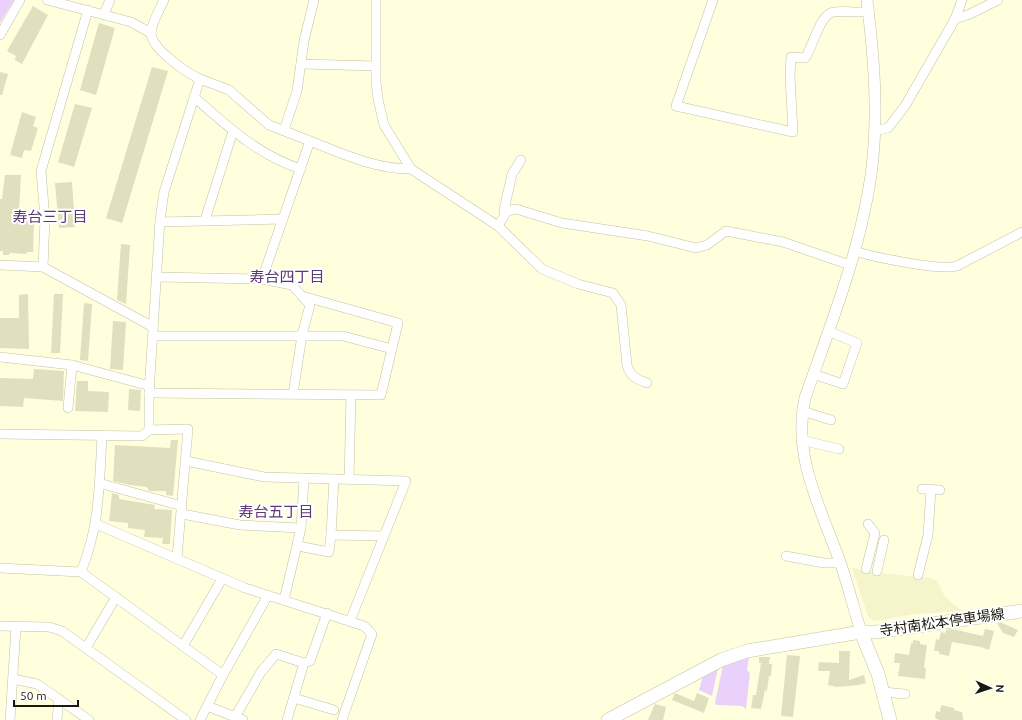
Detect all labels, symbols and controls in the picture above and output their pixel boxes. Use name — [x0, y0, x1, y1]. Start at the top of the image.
district label: 寿台三丁目 — [12, 208, 88, 225]
district label: 寿台四丁目 — [249, 268, 325, 285]
district label: 寿台五丁目 — [238, 503, 314, 520]
street label: 寺村南松本停車場線 — [878, 605, 1006, 639]
north arrow — [970, 668, 1010, 708]
scale bar — [14, 682, 78, 708]
text: N — [994, 684, 1006, 693]
text: 50 m — [20, 689, 47, 702]

